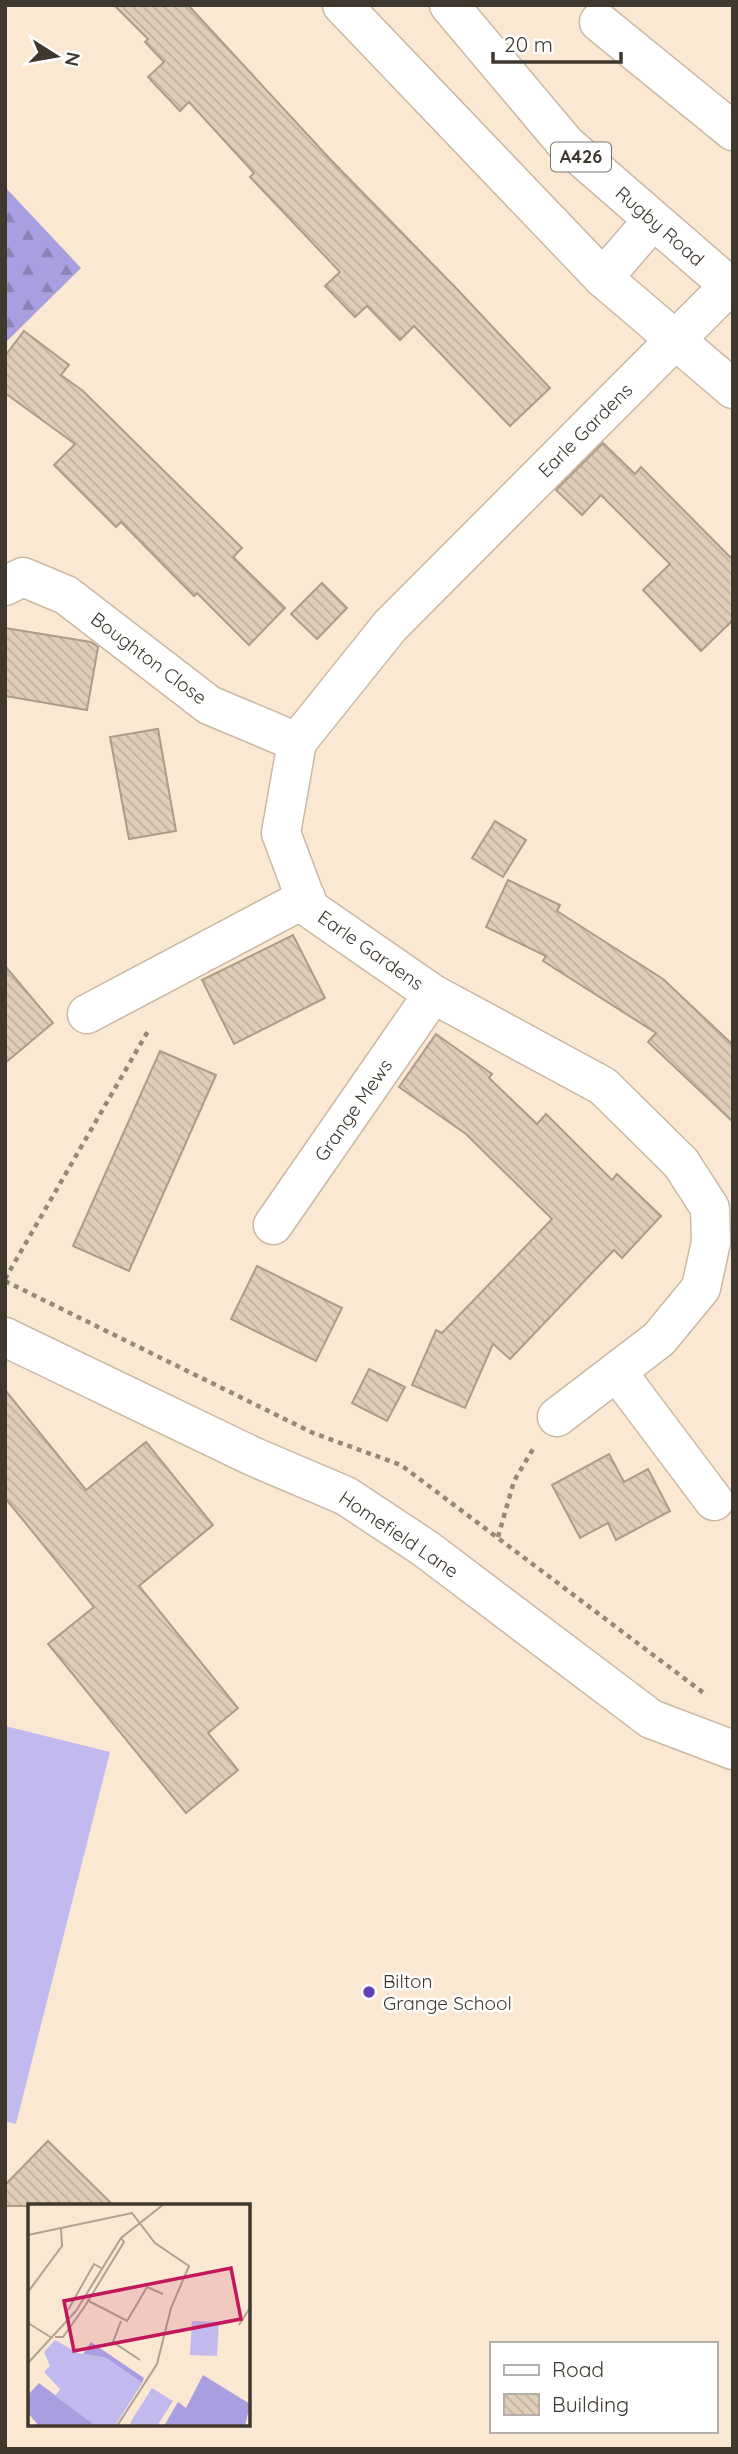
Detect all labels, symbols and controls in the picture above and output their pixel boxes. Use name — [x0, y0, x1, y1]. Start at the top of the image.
north arrow — [21, 21, 91, 91]
scale bar — [493, 21, 621, 65]
text: 20 m — [504, 31, 553, 57]
text: N — [60, 50, 86, 68]
road number: A426 — [551, 142, 611, 172]
street label: Rugby Road — [611, 181, 709, 271]
street label: Earle Gardens — [533, 378, 637, 482]
street label: Boughton Close — [86, 607, 212, 709]
street label: Earle Gardens — [313, 905, 429, 995]
street label: Grange Mews — [309, 1054, 397, 1166]
street label: Homefield Lane — [335, 1485, 463, 1583]
place label: Bilton Grange School — [383, 1969, 512, 2015]
marker: Bilton Grange School — [361, 1984, 377, 2000]
inset map — [28, 2204, 250, 2426]
legend — [490, 2342, 717, 2433]
text: Road — [552, 2356, 604, 2382]
text: Building — [552, 2391, 629, 2417]

